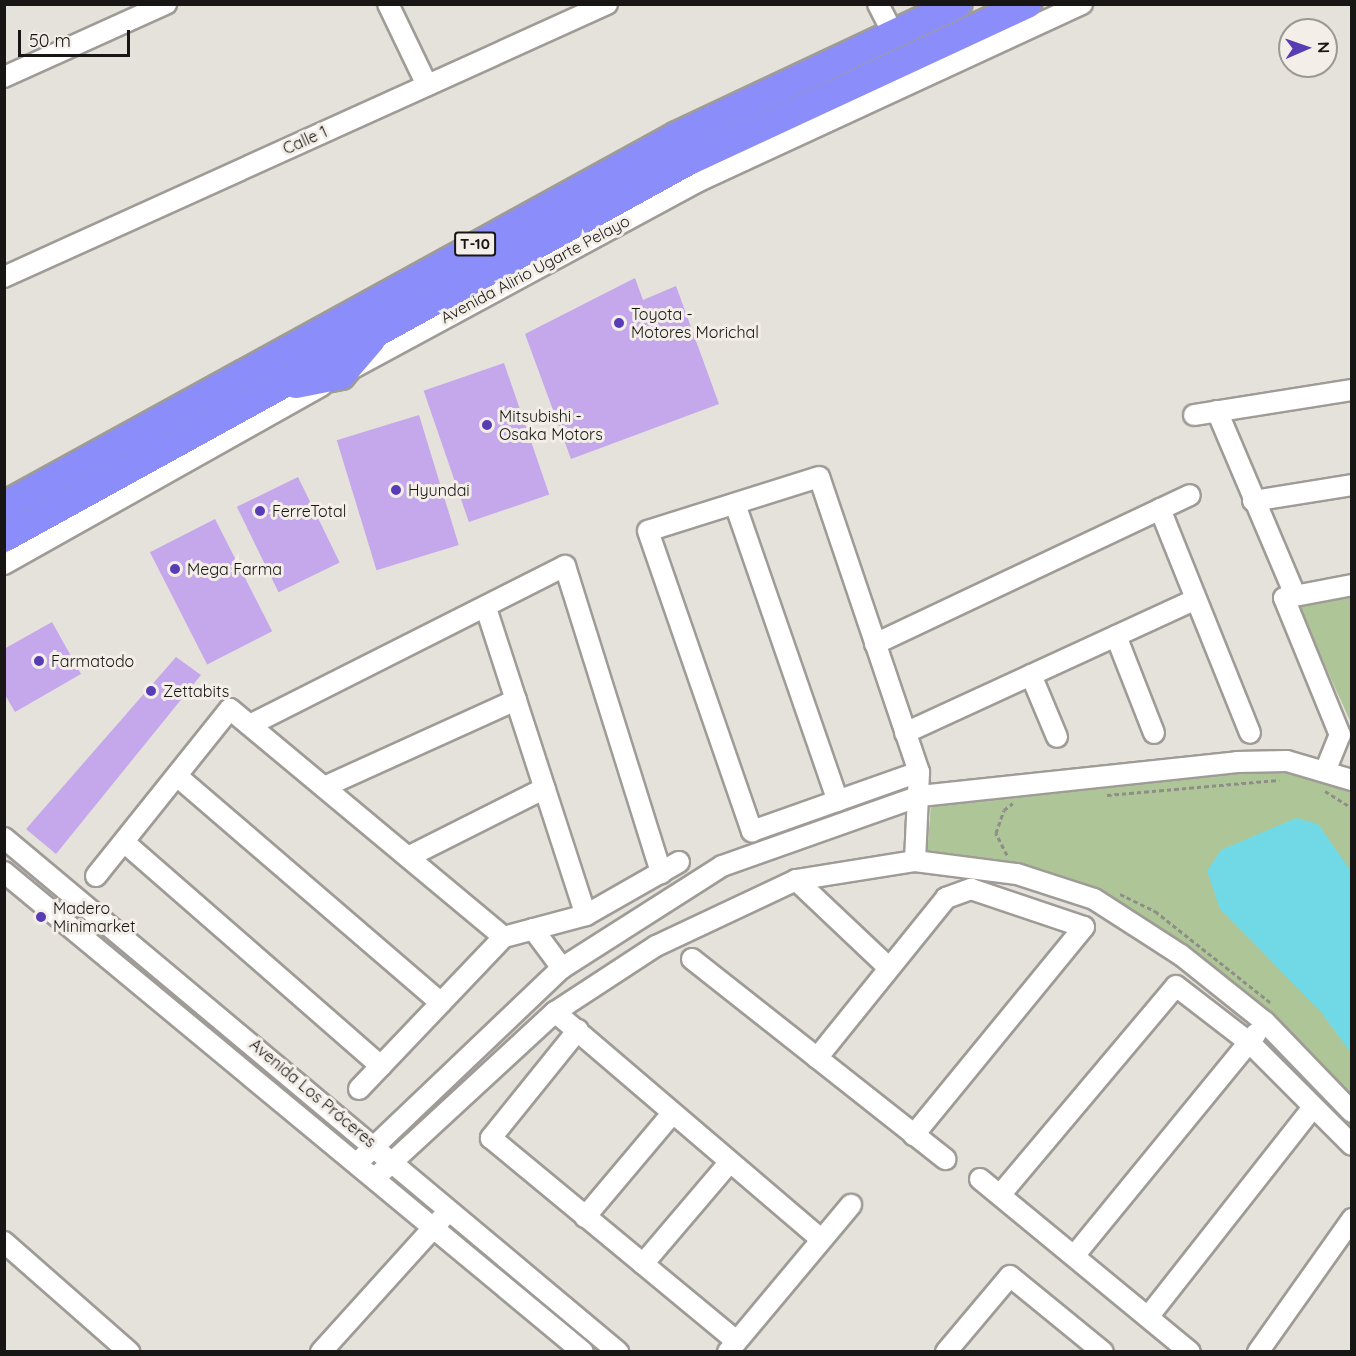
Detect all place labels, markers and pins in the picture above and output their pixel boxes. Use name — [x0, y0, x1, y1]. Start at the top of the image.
place label: Toyota - Motores Morichal — [631, 304, 759, 342]
marker: Toyota - Motores Morichal — [612, 316, 626, 330]
place label: Mitsubishi - Osaka Motors — [499, 406, 603, 444]
marker: Mitsubishi - Osaka Motors — [480, 418, 494, 432]
place label: Hyundai — [408, 480, 470, 500]
marker: Hyundai — [389, 483, 403, 497]
place label: FerreTotal — [272, 501, 346, 521]
marker: FerreTotal — [253, 504, 267, 518]
place label: Mega Farma — [187, 559, 282, 579]
marker: Mega Farma — [168, 562, 182, 576]
place label: Farmatodo — [51, 651, 134, 671]
marker: Farmatodo — [32, 654, 46, 668]
place label: Zettabits — [163, 681, 229, 701]
marker: Zettabits — [144, 684, 158, 698]
place label: Madero Minimarket — [53, 898, 135, 936]
marker: Madero Minimarket — [34, 910, 48, 924]

